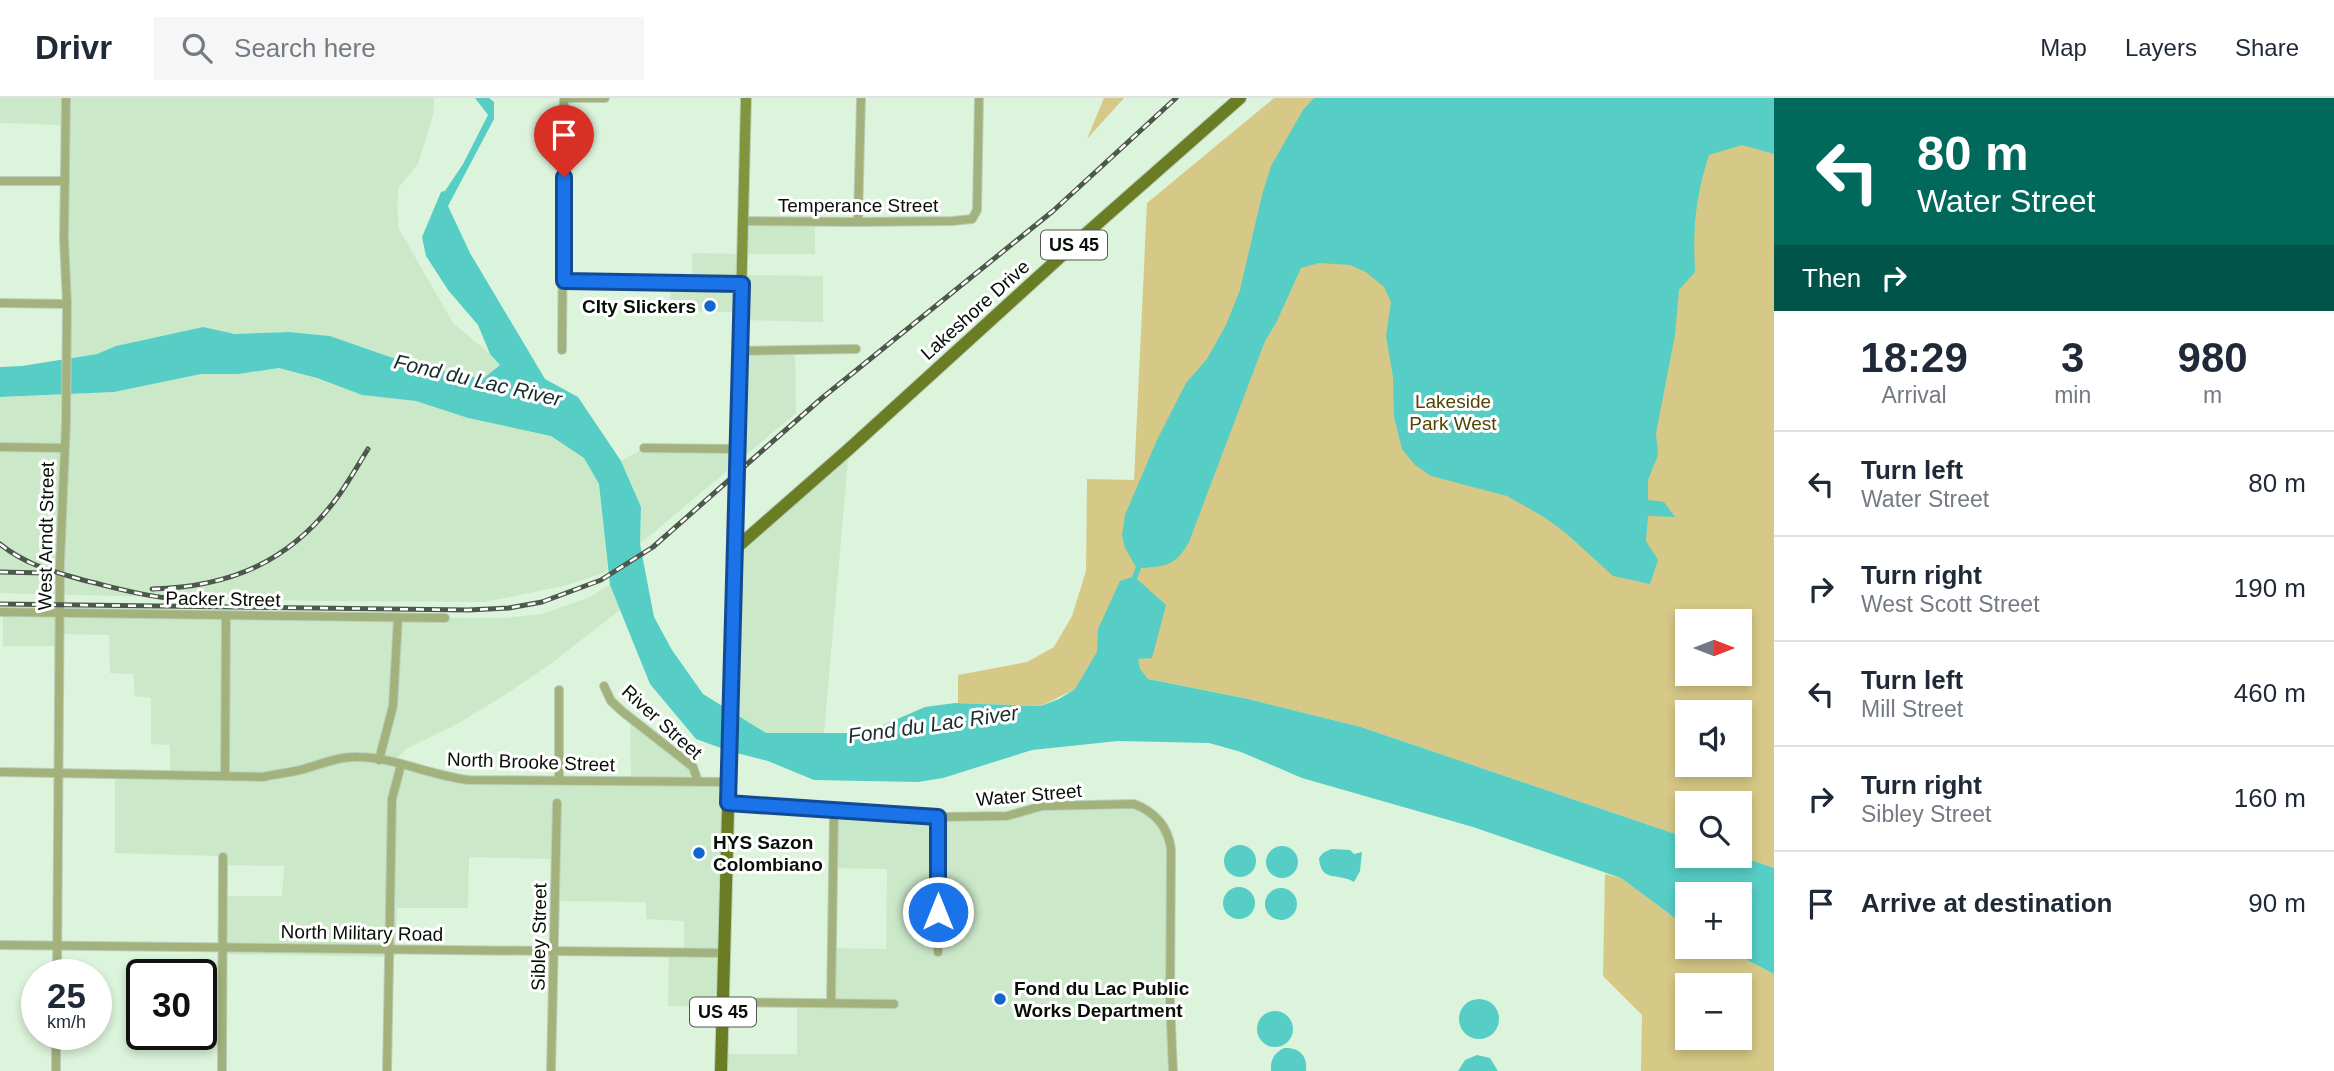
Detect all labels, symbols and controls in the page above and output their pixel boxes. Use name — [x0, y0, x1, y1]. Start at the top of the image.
search box — [154, 17, 644, 80]
text: Drivr — [35, 29, 112, 66]
icon: search — [178, 29, 216, 67]
text: Search here — [234, 33, 376, 63]
text: Map — [2040, 34, 2087, 61]
text: Layers — [2125, 34, 2197, 61]
text: Share — [2235, 34, 2299, 61]
pin — [534, 105, 594, 177]
icon: arrive — [545, 116, 583, 154]
icon: left — [1802, 126, 1893, 217]
text: 80 m — [1917, 126, 2029, 180]
text: Water Street — [1917, 183, 2095, 219]
street label: Temperance Street — [778, 195, 939, 216]
road number: US 45 — [1041, 230, 1107, 260]
street label: Lakeshore Drive — [917, 256, 1033, 364]
icon: right — [1875, 259, 1913, 297]
text: Then — [1802, 263, 1861, 293]
place label: CIty Slickers — [582, 296, 696, 317]
marker: CIty Slickers — [702, 298, 718, 314]
text: 18:29 — [1860, 334, 1968, 381]
text: 3 — [2061, 334, 2084, 381]
text: 980 — [2178, 334, 2248, 381]
water label: Fond du Lac River — [392, 349, 565, 411]
text: Arrival — [1881, 382, 1947, 408]
text: min — [2054, 382, 2091, 408]
text: m — [2203, 382, 2222, 408]
park label: Lakeside Park West — [1409, 391, 1497, 434]
text: Turn left — [1861, 455, 1963, 485]
street label: West Arndt Street — [34, 461, 58, 610]
icon: left — [1802, 465, 1840, 503]
text: 80 m — [2248, 468, 2306, 498]
text: Water Street — [1861, 486, 1989, 512]
text: Turn right — [1861, 560, 1982, 590]
icon: right — [1802, 570, 1840, 608]
text: 190 m — [2234, 573, 2306, 603]
street label: Packer Street — [165, 587, 281, 611]
text: West Scott Street — [1861, 591, 2040, 617]
north arrow — [1675, 609, 1752, 686]
map controls — [1675, 609, 1752, 1050]
text: Turn left — [1861, 665, 1963, 695]
icon: left — [1802, 675, 1840, 713]
text: 460 m — [2234, 678, 2306, 708]
street label: River Street — [618, 681, 707, 764]
text: Mill Street — [1861, 696, 1963, 722]
button: sound — [1675, 700, 1752, 777]
water label: Fond du Lac River — [846, 701, 1021, 747]
street label: North Brooke Street — [447, 749, 616, 775]
text: Turn right — [1861, 770, 1982, 800]
street label: Water Street — [975, 780, 1083, 810]
icon: right — [1802, 780, 1840, 818]
text: 160 m — [2234, 783, 2306, 813]
button: search — [1675, 791, 1752, 868]
text: Sibley Street — [1861, 801, 1991, 827]
place label: HYS Sazon Colombiano — [713, 832, 823, 875]
marker: HYS Sazon Colombiano — [691, 845, 707, 861]
position arrow — [901, 875, 975, 949]
street label: Sibley Street — [528, 882, 550, 991]
button: + — [1675, 882, 1752, 959]
icon: arrive — [1802, 885, 1840, 923]
text: Arrive at destination — [1861, 888, 2112, 918]
text: 90 m — [2248, 888, 2306, 918]
street label: North Military Road — [281, 921, 443, 945]
speed limit sign: 30 — [126, 959, 217, 1050]
button: − — [1675, 973, 1752, 1050]
text: 25 — [47, 976, 86, 1015]
place label: Fond du Lac Public Works Department — [1014, 978, 1190, 1021]
marker: Fond du Lac Public Works Department — [992, 991, 1008, 1007]
road number: US 45 — [690, 998, 756, 1027]
text: km/h — [47, 1012, 86, 1032]

